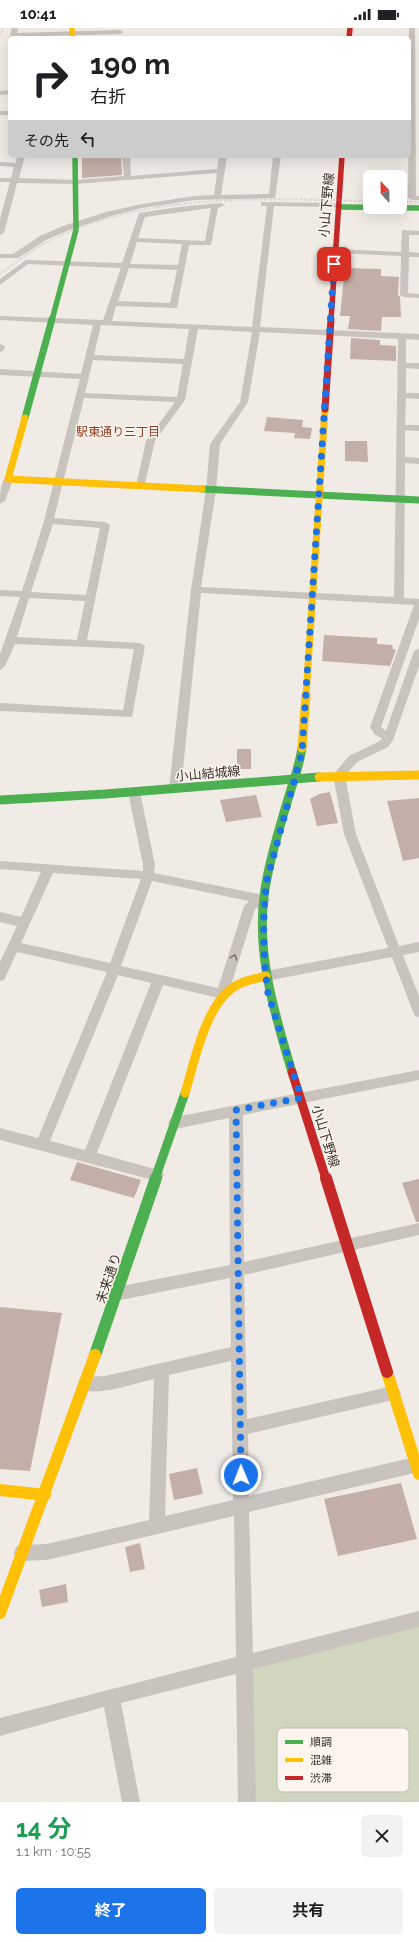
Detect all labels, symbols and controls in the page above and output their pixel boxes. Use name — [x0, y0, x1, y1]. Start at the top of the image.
text: 10:41 — [20, 5, 56, 23]
text: 190 m — [90, 48, 170, 81]
icon: right — [24, 52, 76, 104]
text: 右折 — [90, 86, 126, 107]
icon: left — [77, 128, 99, 150]
text: その先 — [24, 132, 69, 150]
north arrow — [363, 170, 407, 214]
map controls — [363, 170, 407, 214]
street label: 小山下野線 — [316, 172, 337, 238]
pin — [317, 247, 351, 281]
icon: arrive — [323, 253, 345, 275]
district label: 駅東通り三丁目 — [76, 425, 160, 439]
street label: 小山結城線 — [175, 763, 241, 784]
one-way arrow — [229, 954, 238, 961]
street label: 小山下野線 — [309, 1103, 342, 1169]
street label: 未来通り — [93, 1251, 124, 1305]
position arrow — [220, 1454, 262, 1496]
legend — [277, 1728, 409, 1792]
text: 順調 — [310, 1736, 332, 1749]
text: 混雑 — [310, 1754, 332, 1767]
text: 渋滞 — [310, 1772, 332, 1785]
text: 14 分 — [16, 1814, 71, 1843]
button: close — [361, 1815, 403, 1857]
text: 1.1 km · 10:55 — [16, 1844, 91, 1859]
button: 終了 — [16, 1888, 206, 1934]
button: 共有 — [214, 1888, 403, 1934]

